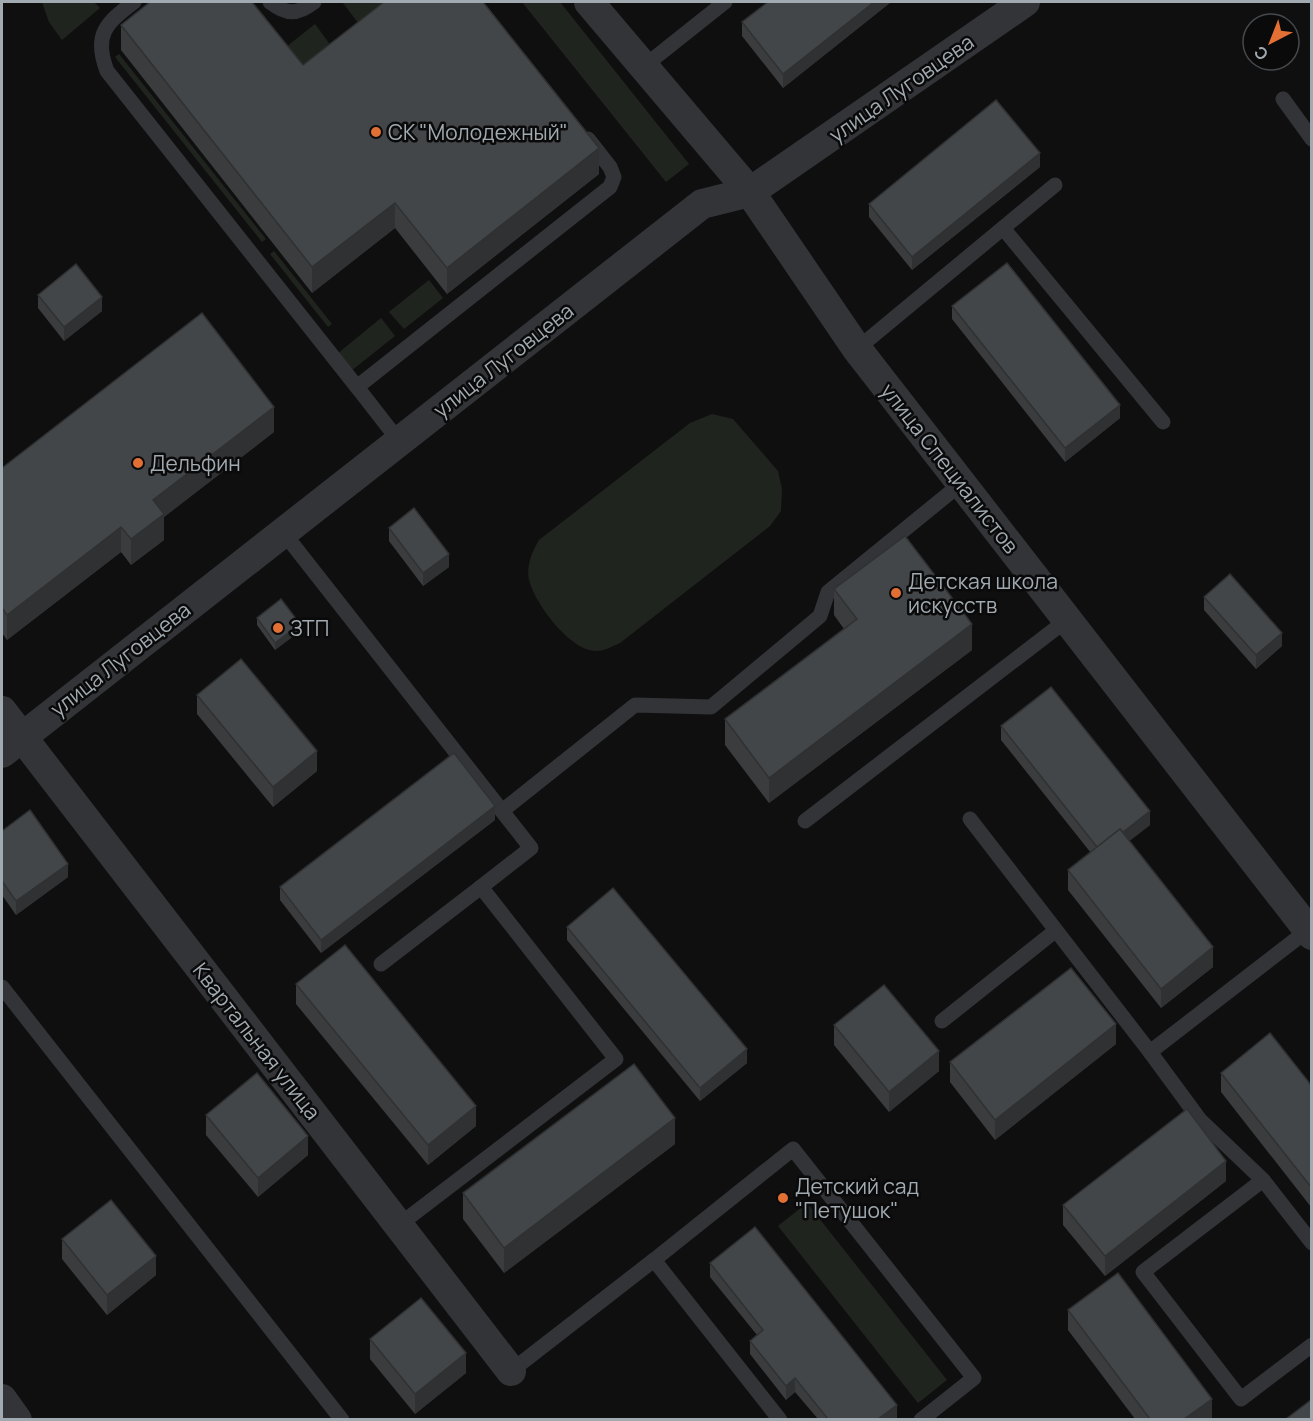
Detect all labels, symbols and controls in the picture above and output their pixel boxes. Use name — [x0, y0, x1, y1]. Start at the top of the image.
north arrow — [1241, 12, 1301, 72]
street label: улица Луговцева — [823, 28, 979, 148]
text: С — [1249, 41, 1273, 65]
place label: СК "Молодежный" — [388, 118, 568, 146]
marker: СК "Молодежный" — [369, 125, 383, 139]
street label: улица Луговцева — [427, 296, 579, 424]
street label: улица Специалистов — [875, 377, 1025, 559]
place label: Дельфин — [150, 449, 241, 477]
marker: Дельфин — [131, 456, 145, 470]
place label: Детская школа искусств — [908, 567, 1058, 619]
marker: Детская школа искусств — [889, 586, 903, 600]
street label: улица Луговцева — [44, 595, 196, 723]
place label: ЗТП — [290, 614, 329, 642]
marker: ЗТП — [271, 621, 285, 635]
street label: Квартальная улица — [187, 957, 327, 1125]
place label: Детский сад "Петушок" — [795, 1172, 919, 1224]
marker: Детский сад "Петушок" — [776, 1191, 790, 1205]

